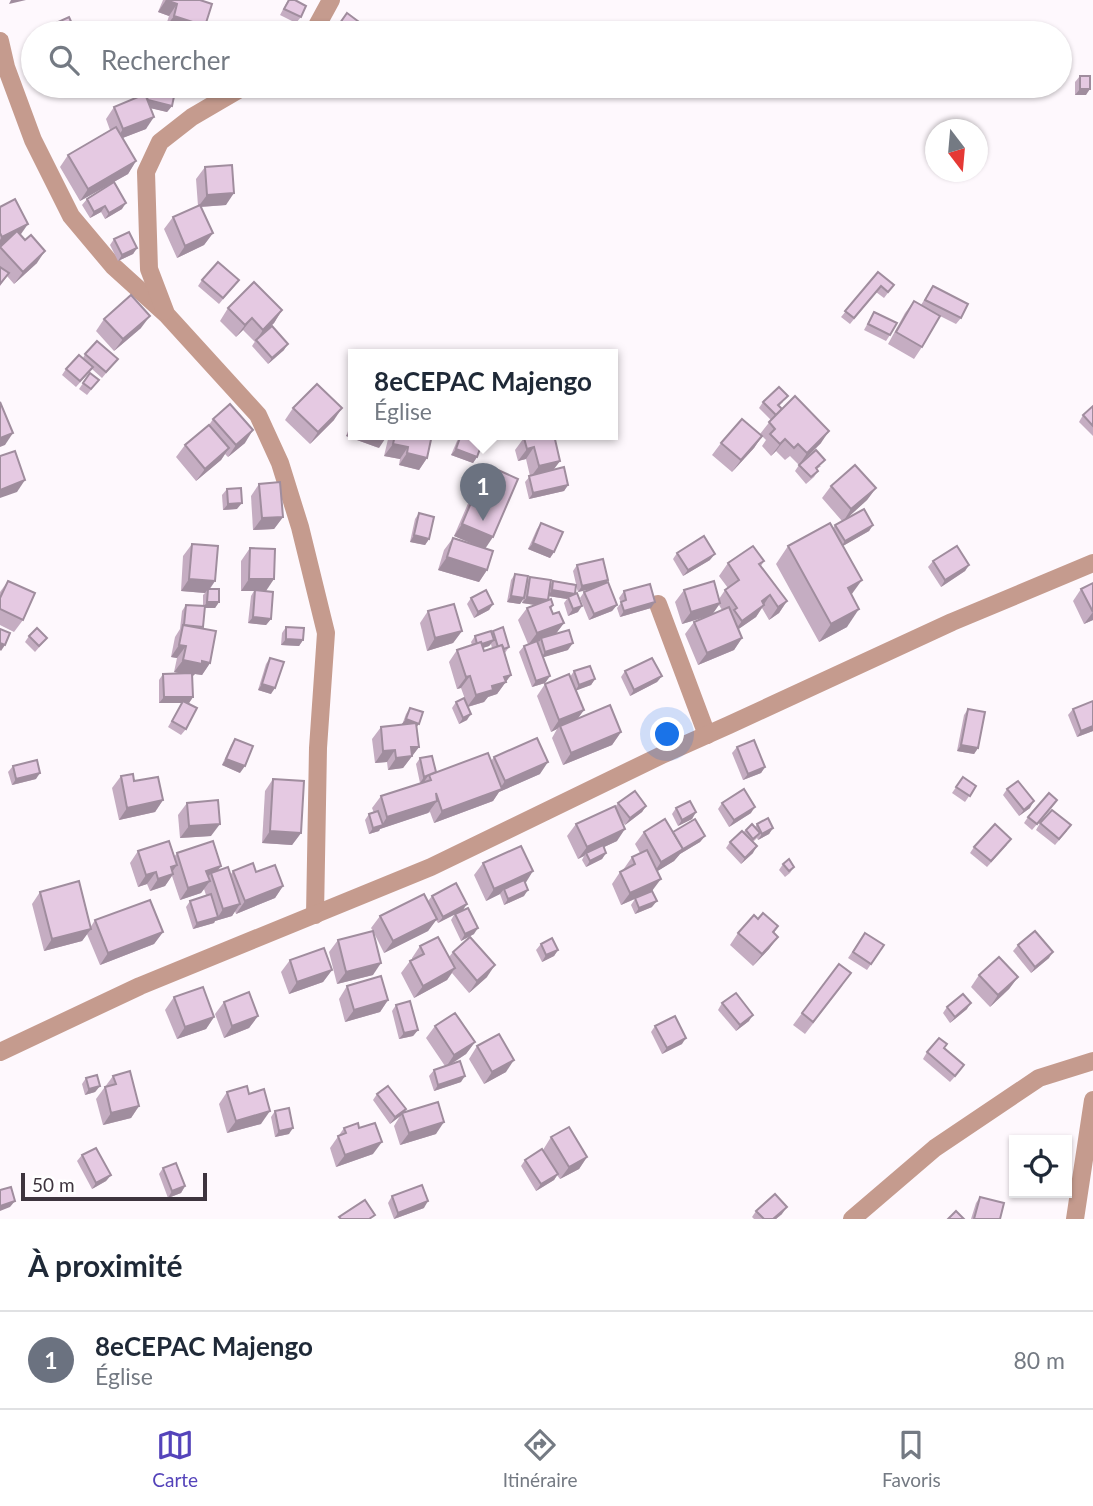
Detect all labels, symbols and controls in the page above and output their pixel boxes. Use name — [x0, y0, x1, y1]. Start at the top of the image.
search box — [21, 21, 1072, 98]
icon: search — [45, 41, 83, 79]
text: Rechercher — [101, 44, 230, 76]
north arrow — [925, 119, 988, 182]
popup — [348, 349, 618, 440]
text: 8eCEPAC Majengo — [374, 365, 592, 397]
text: Église — [374, 397, 432, 425]
pin: 1 — [460, 463, 506, 521]
your location — [650, 717, 684, 751]
map controls — [1009, 1135, 1072, 1198]
button: locate — [1009, 1135, 1072, 1198]
scale bar — [21, 1170, 206, 1202]
text: 50 m — [32, 1173, 75, 1196]
text: À proximité — [28, 1247, 183, 1283]
text: 8eCEPAC Majengo — [95, 1330, 313, 1362]
text: 1 — [44, 1346, 58, 1374]
text: 80 m — [1014, 1346, 1065, 1374]
text: Église — [95, 1362, 153, 1390]
tab: Carte — [152, 1426, 198, 1491]
tab: Itinéraire — [503, 1426, 577, 1491]
tab: Favoris — [882, 1426, 941, 1491]

